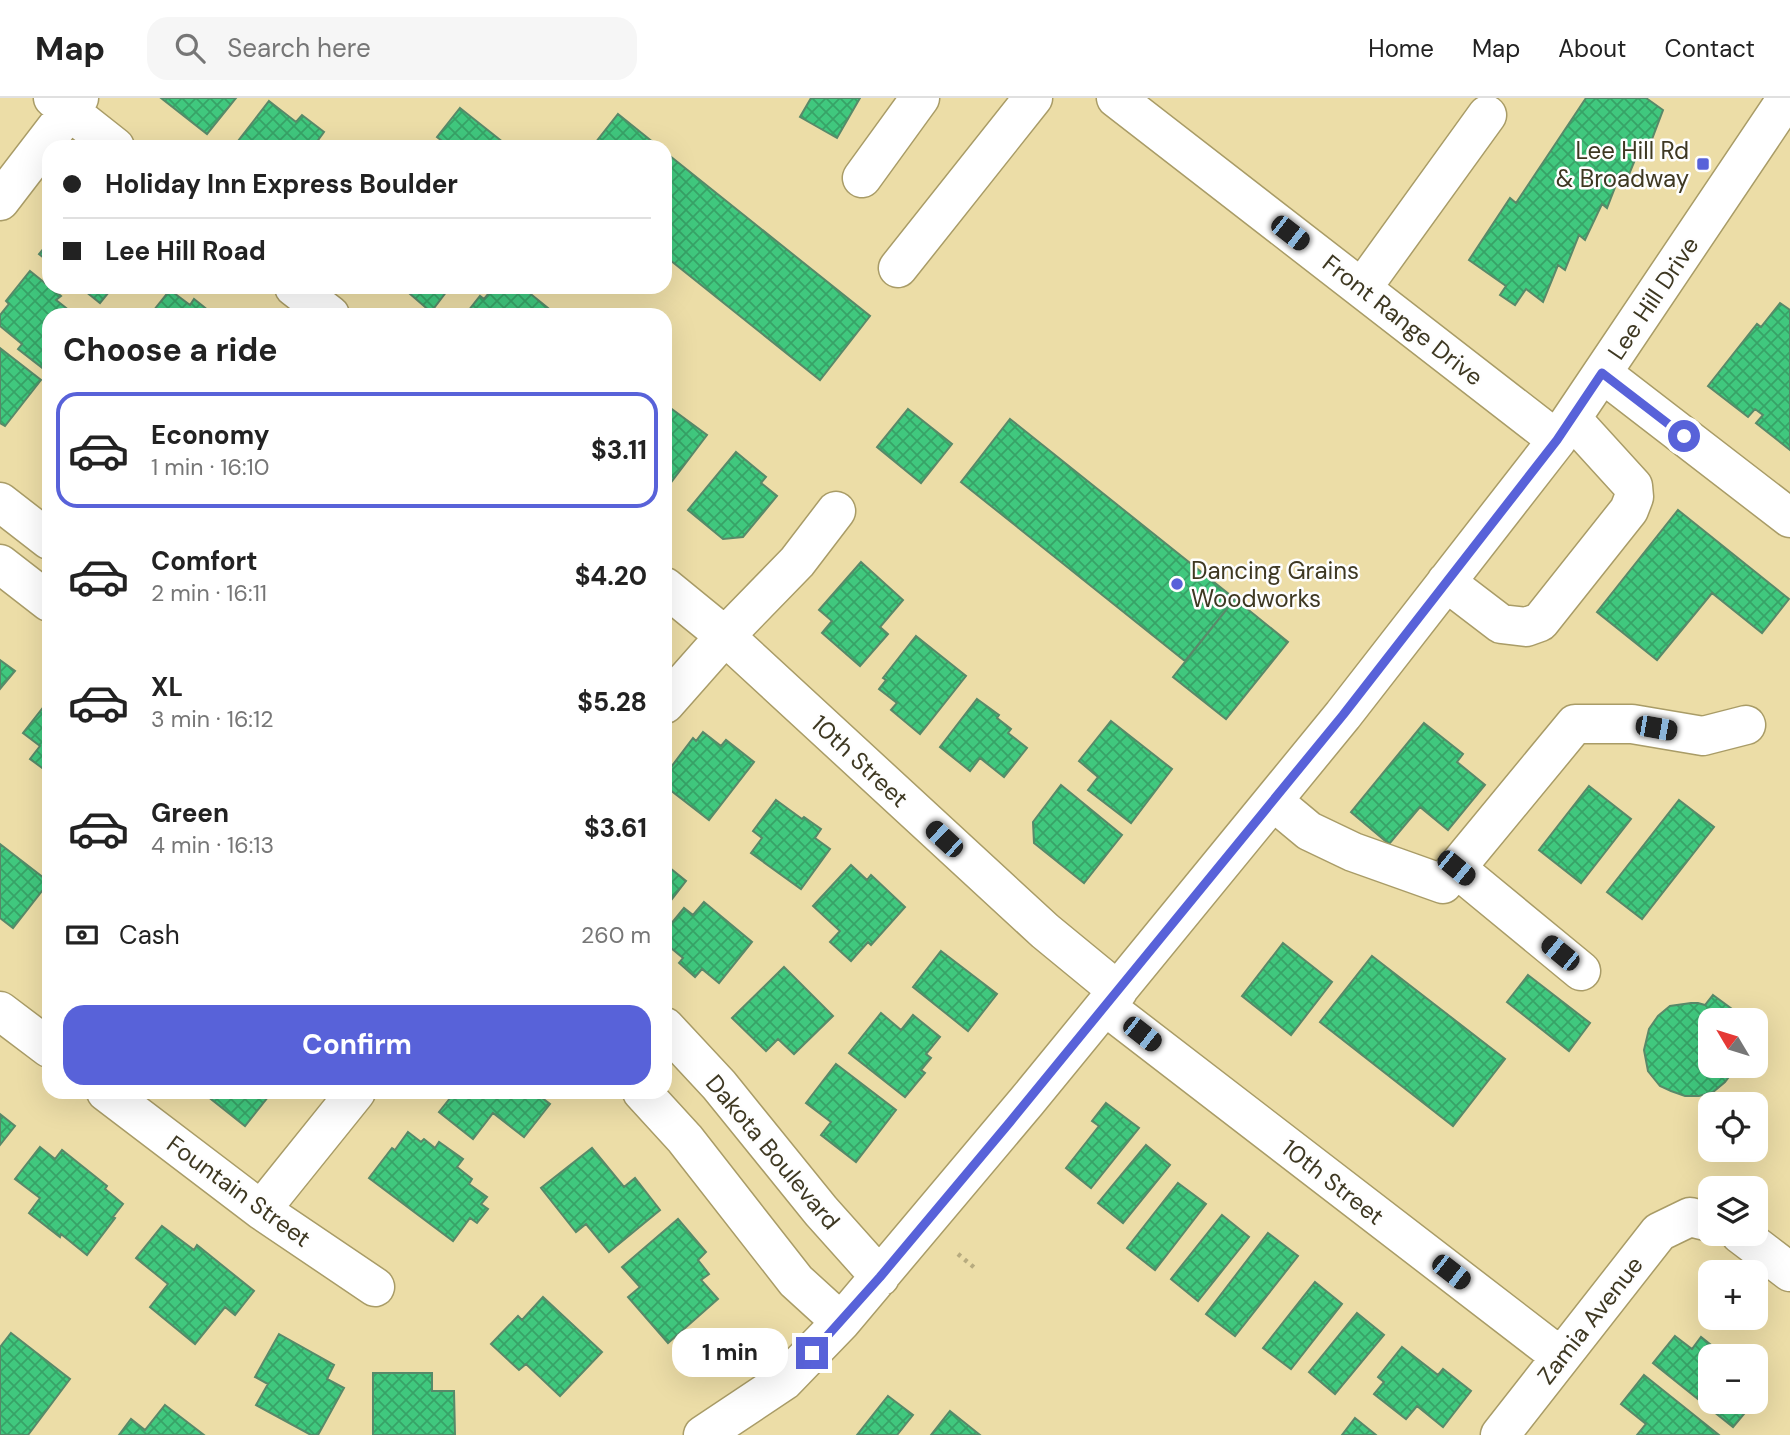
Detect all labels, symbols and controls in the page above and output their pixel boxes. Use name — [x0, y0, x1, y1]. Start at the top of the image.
search box — [147, 17, 637, 80]
text: Map — [35, 27, 105, 70]
icon: search — [171, 29, 209, 67]
text: Search here — [227, 31, 371, 65]
text: Home — [1368, 33, 1434, 64]
text: Map — [1472, 33, 1520, 64]
text: About — [1558, 33, 1627, 64]
text: Contact — [1665, 33, 1755, 64]
place label: Lee Hill Rd & Broadway — [1556, 135, 1689, 194]
marker: Lee Hill Rd & Broadway — [1695, 156, 1711, 172]
text: Holiday Inn Express Boulder — [105, 167, 458, 201]
car — [1267, 212, 1314, 254]
street label: Lee Hill Drive — [1600, 231, 1706, 365]
text: Lee Hill Road — [105, 234, 266, 268]
street label: Front Range Drive — [1316, 248, 1490, 392]
text: Choose a ride — [63, 329, 278, 371]
text: Economy — [151, 418, 269, 452]
icon: car — [67, 419, 130, 482]
route start — [1668, 420, 1700, 452]
text: $3.11 — [591, 433, 647, 467]
text: 1 min · 16:10 — [151, 452, 269, 482]
text: Comfort — [151, 544, 257, 578]
icon: car — [67, 545, 130, 608]
place label: Dancing Grains Woodworks — [1191, 555, 1359, 614]
text: $4.20 — [575, 559, 647, 593]
marker: Dancing Grains Woodworks — [1169, 576, 1185, 592]
text: 2 min · 16:11 — [151, 578, 267, 608]
text: XL — [151, 670, 183, 704]
icon: car — [67, 671, 130, 734]
text: $5.28 — [577, 685, 647, 719]
text: 3 min · 16:12 — [151, 704, 273, 734]
street label: 10th Street — [805, 708, 915, 814]
car — [1634, 714, 1679, 742]
text: Green — [151, 796, 229, 830]
icon: car — [67, 797, 130, 860]
text: $3.61 — [584, 811, 647, 845]
car — [922, 817, 967, 861]
text: 4 min · 16:13 — [151, 830, 274, 860]
car — [1434, 847, 1479, 889]
icon: cash — [63, 916, 101, 954]
text: Cash — [119, 918, 180, 952]
text: 260 m — [581, 920, 651, 950]
car — [1538, 932, 1583, 974]
button: Confirm — [63, 1005, 651, 1085]
north arrow — [1698, 1008, 1768, 1078]
map controls — [1698, 1008, 1768, 1414]
car — [1119, 1013, 1166, 1055]
street label: Dakota Boulevard — [699, 1068, 847, 1236]
button: locate — [1698, 1092, 1768, 1162]
street label: Fountain Street — [161, 1128, 317, 1254]
street label: 10th Street — [1276, 1132, 1390, 1232]
button: layers — [1698, 1176, 1768, 1246]
street label: Zamia Avenue — [1530, 1250, 1650, 1390]
car — [1428, 1251, 1475, 1293]
button: + — [1698, 1260, 1768, 1330]
callout: 1 min — [672, 1328, 788, 1378]
text: 1 min — [702, 1337, 758, 1367]
route end — [796, 1337, 828, 1369]
button: − — [1698, 1344, 1768, 1414]

